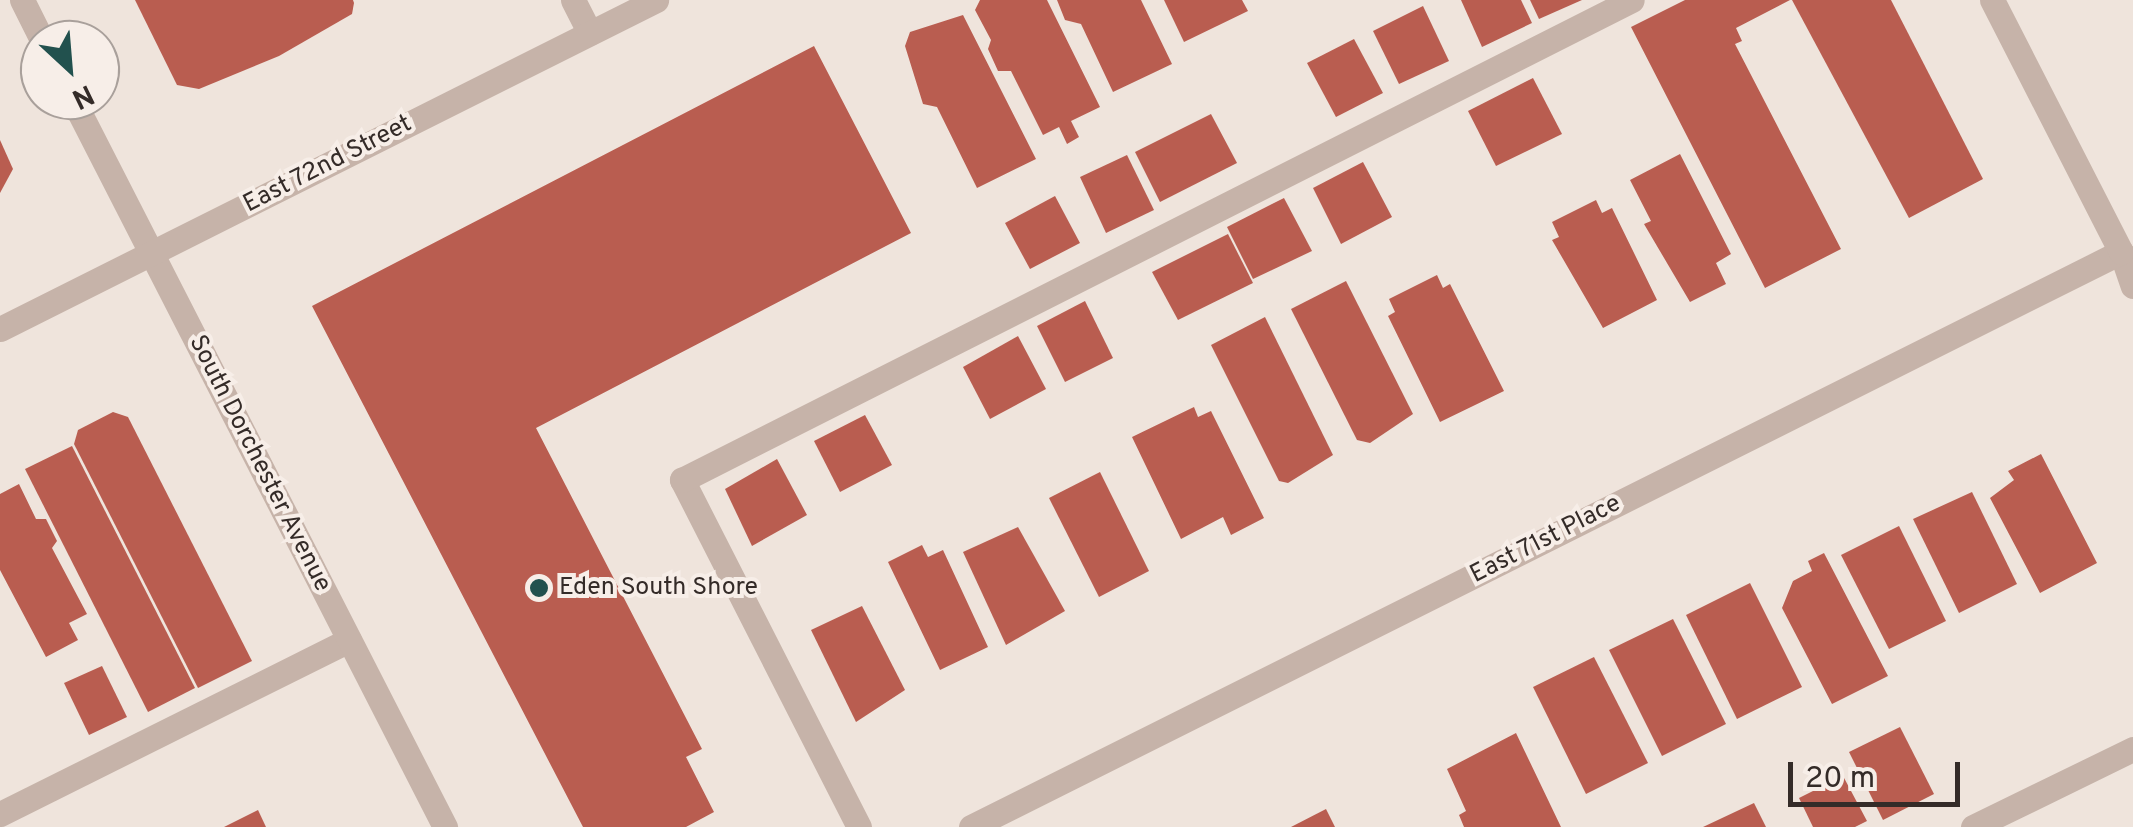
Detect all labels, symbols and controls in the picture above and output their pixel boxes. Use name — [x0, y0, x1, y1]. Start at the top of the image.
north arrow — [20, 20, 120, 120]
text: N — [65, 75, 99, 116]
street label: East 72nd Street — [238, 109, 418, 221]
street label: South Dorchester Avenue — [181, 330, 337, 598]
street label: East 71st Place — [1465, 489, 1627, 591]
place label: Eden South Shore — [559, 573, 758, 603]
marker: Eden South Shore — [528, 577, 550, 599]
scale bar — [1793, 742, 1966, 804]
text: 20 m — [1805, 761, 1875, 798]

